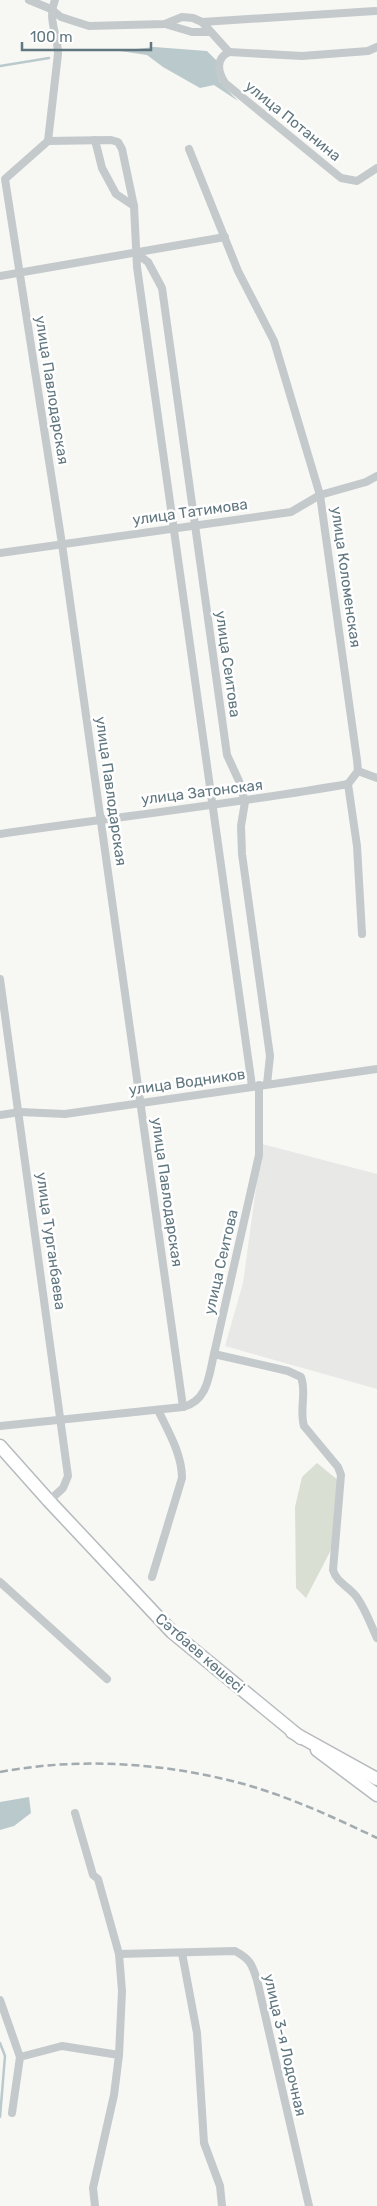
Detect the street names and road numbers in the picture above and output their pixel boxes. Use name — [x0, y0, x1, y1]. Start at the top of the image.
street label: улица Потанина — [242, 77, 344, 165]
street label: улица Павлодарская — [31, 314, 73, 466]
street label: улица Татимова — [131, 495, 249, 529]
street label: улица Коломенская — [327, 505, 365, 649]
street label: улица Сеитова — [212, 610, 244, 718]
street label: улица Павлодарская — [92, 715, 130, 867]
street label: улица Затонская — [140, 776, 264, 808]
street label: улица Водников — [128, 1065, 246, 1099]
street label: улица Павлодарская — [148, 1116, 186, 1268]
street label: улица Турганбаева — [32, 1171, 70, 1311]
street label: улица Сеитова — [200, 1208, 242, 1316]
street label: Сәтбаев көшесі — [152, 1609, 248, 1697]
street label: улица 3-я Лодочная — [260, 1972, 310, 2118]

